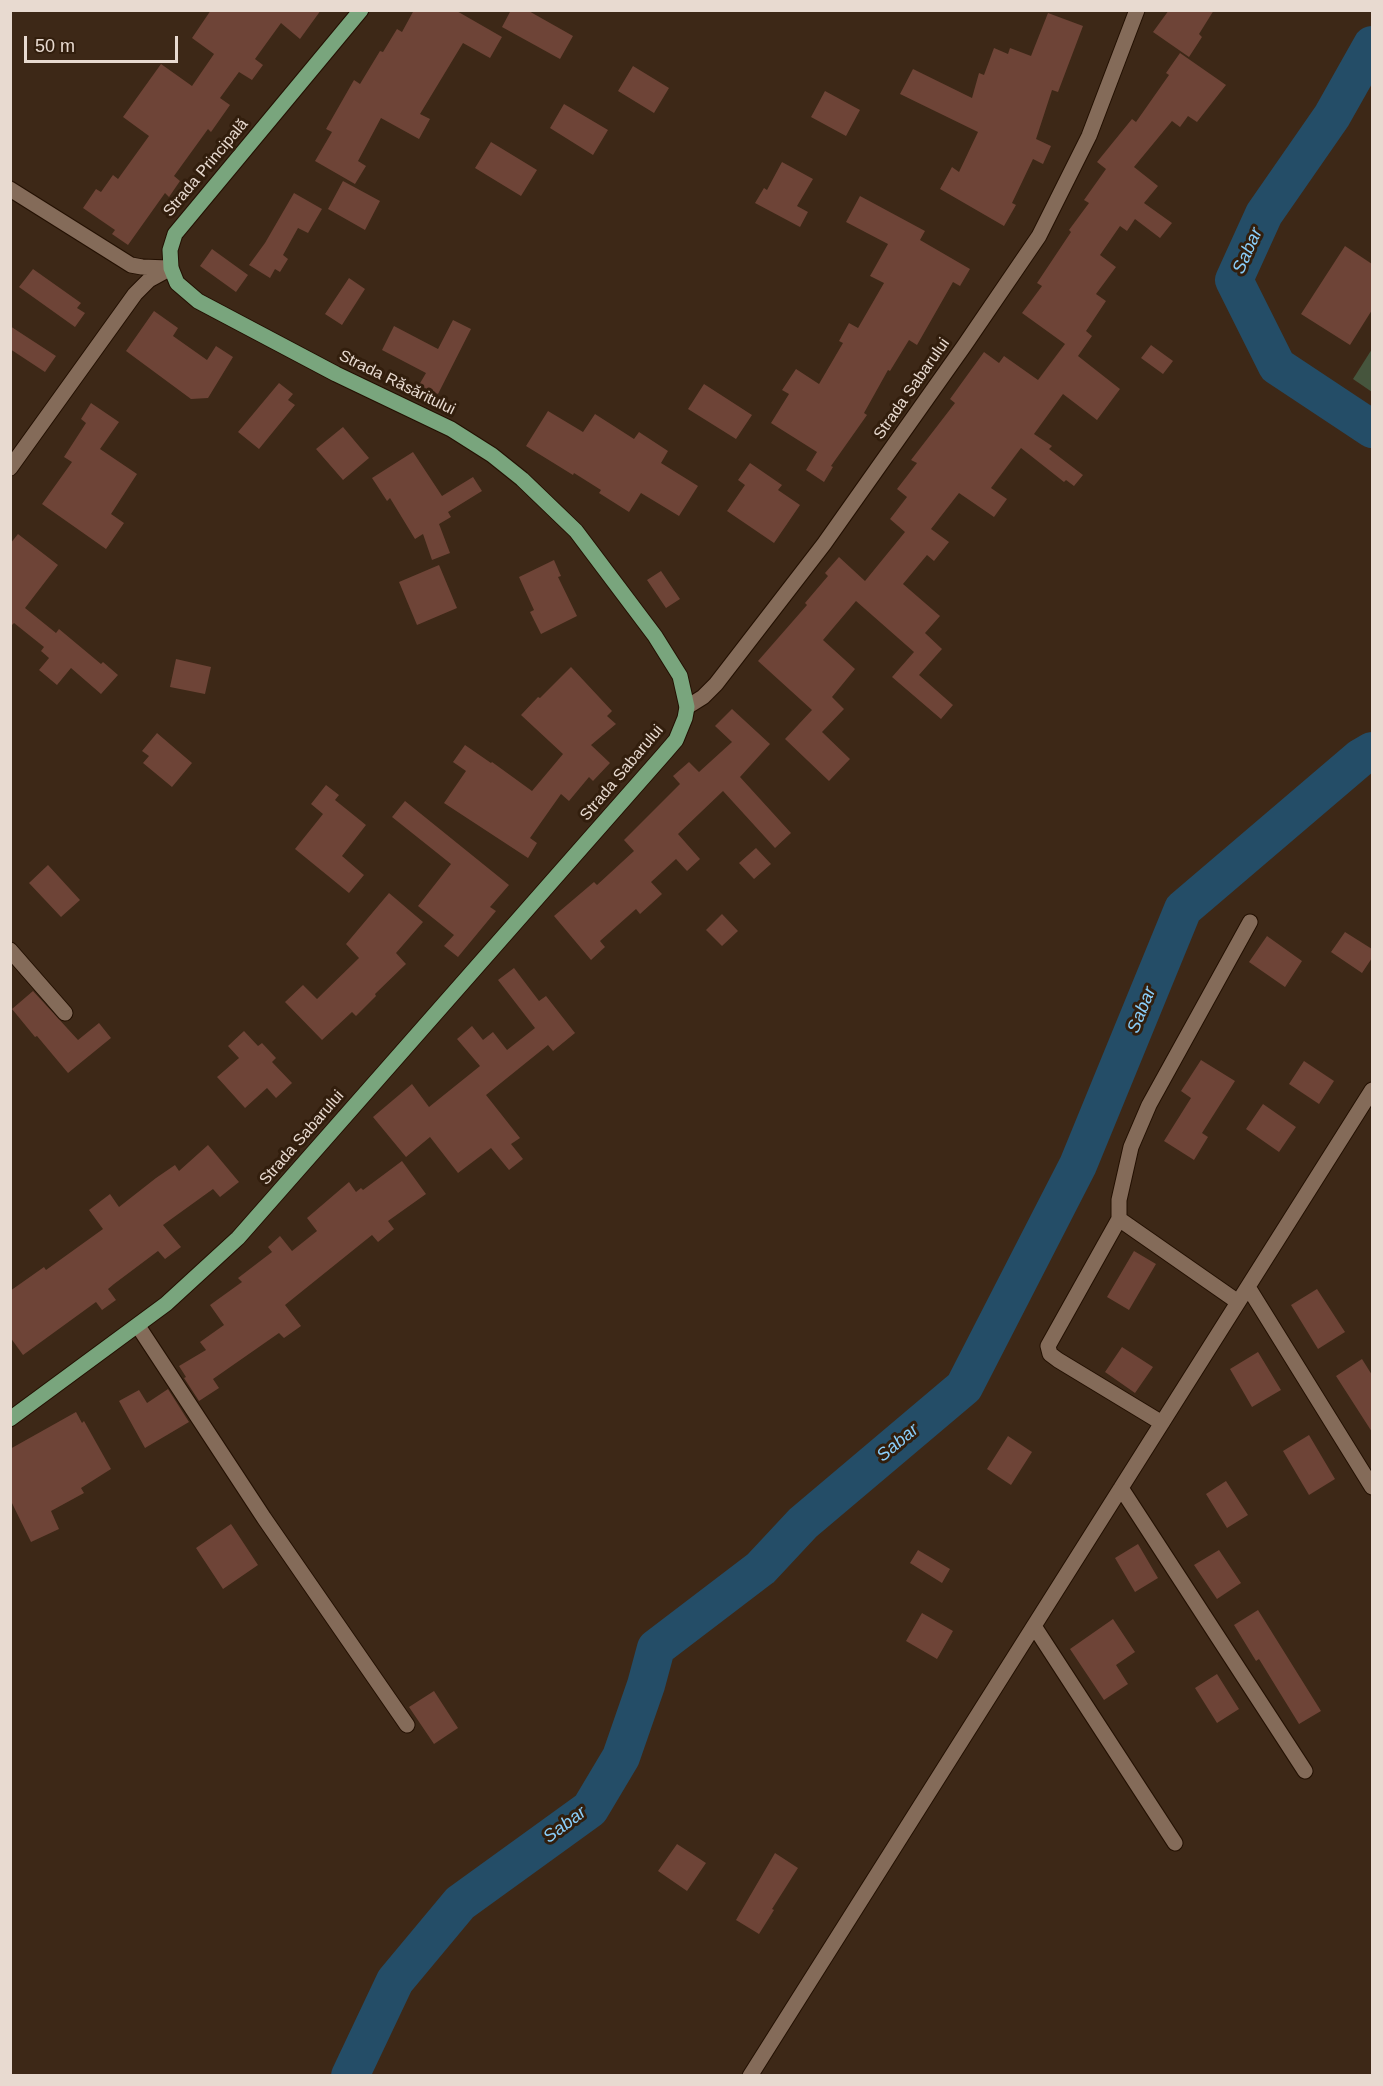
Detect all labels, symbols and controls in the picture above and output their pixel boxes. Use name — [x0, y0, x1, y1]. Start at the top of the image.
scale bar — [27, 24, 182, 62]
text: 50 m — [35, 36, 75, 56]
street label: Strada Principală — [159, 115, 253, 221]
water label: Sabar — [1228, 225, 1268, 277]
street label: Strada Sabarului — [870, 335, 954, 443]
street label: Strada Răsăritului — [336, 346, 458, 420]
street label: Strada Sabarului — [576, 721, 668, 825]
water label: Sabar — [1123, 984, 1161, 1036]
street label: Strada Sabarului — [256, 1087, 348, 1189]
water label: Sabar — [873, 1419, 923, 1467]
water label: Sabar — [539, 1802, 591, 1848]

